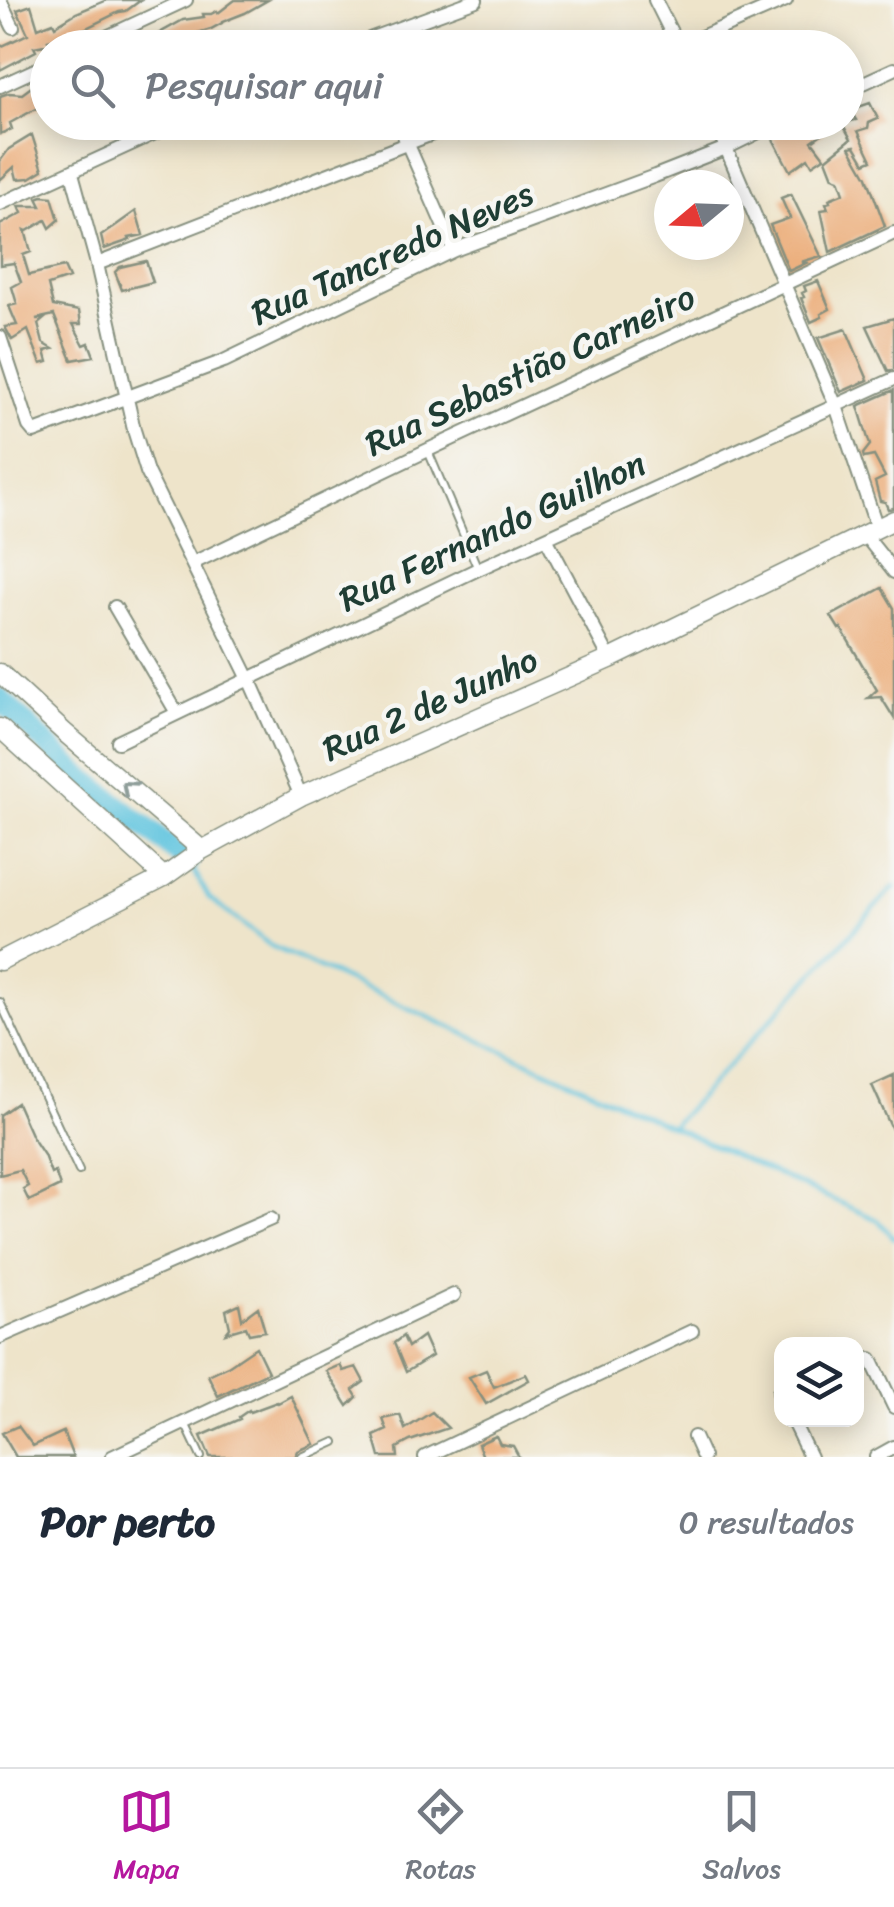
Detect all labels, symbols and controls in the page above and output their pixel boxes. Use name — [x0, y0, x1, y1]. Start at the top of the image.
search box — [30, 30, 864, 140]
text: Pesquisar aqui — [145, 52, 383, 119]
icon: search — [65, 58, 120, 113]
street label: Rua Tancredo Neves — [241, 163, 544, 343]
north arrow — [654, 170, 744, 260]
street label: Rua Sebastião Carneiro — [354, 266, 706, 474]
street label: Rua Fernando Guilhon — [328, 432, 656, 629]
street label: Rua 2 de Junho — [312, 629, 548, 779]
one-way arrow — [121, 780, 139, 798]
map controls — [774, 1337, 864, 1427]
button: layers — [774, 1337, 864, 1427]
text: Por perto — [40, 1485, 215, 1559]
text: 0 resultados — [679, 1494, 854, 1551]
tab: Mapa — [113, 1784, 179, 1893]
tab: Rotas — [405, 1784, 476, 1893]
tab: Salvos — [702, 1784, 781, 1893]

